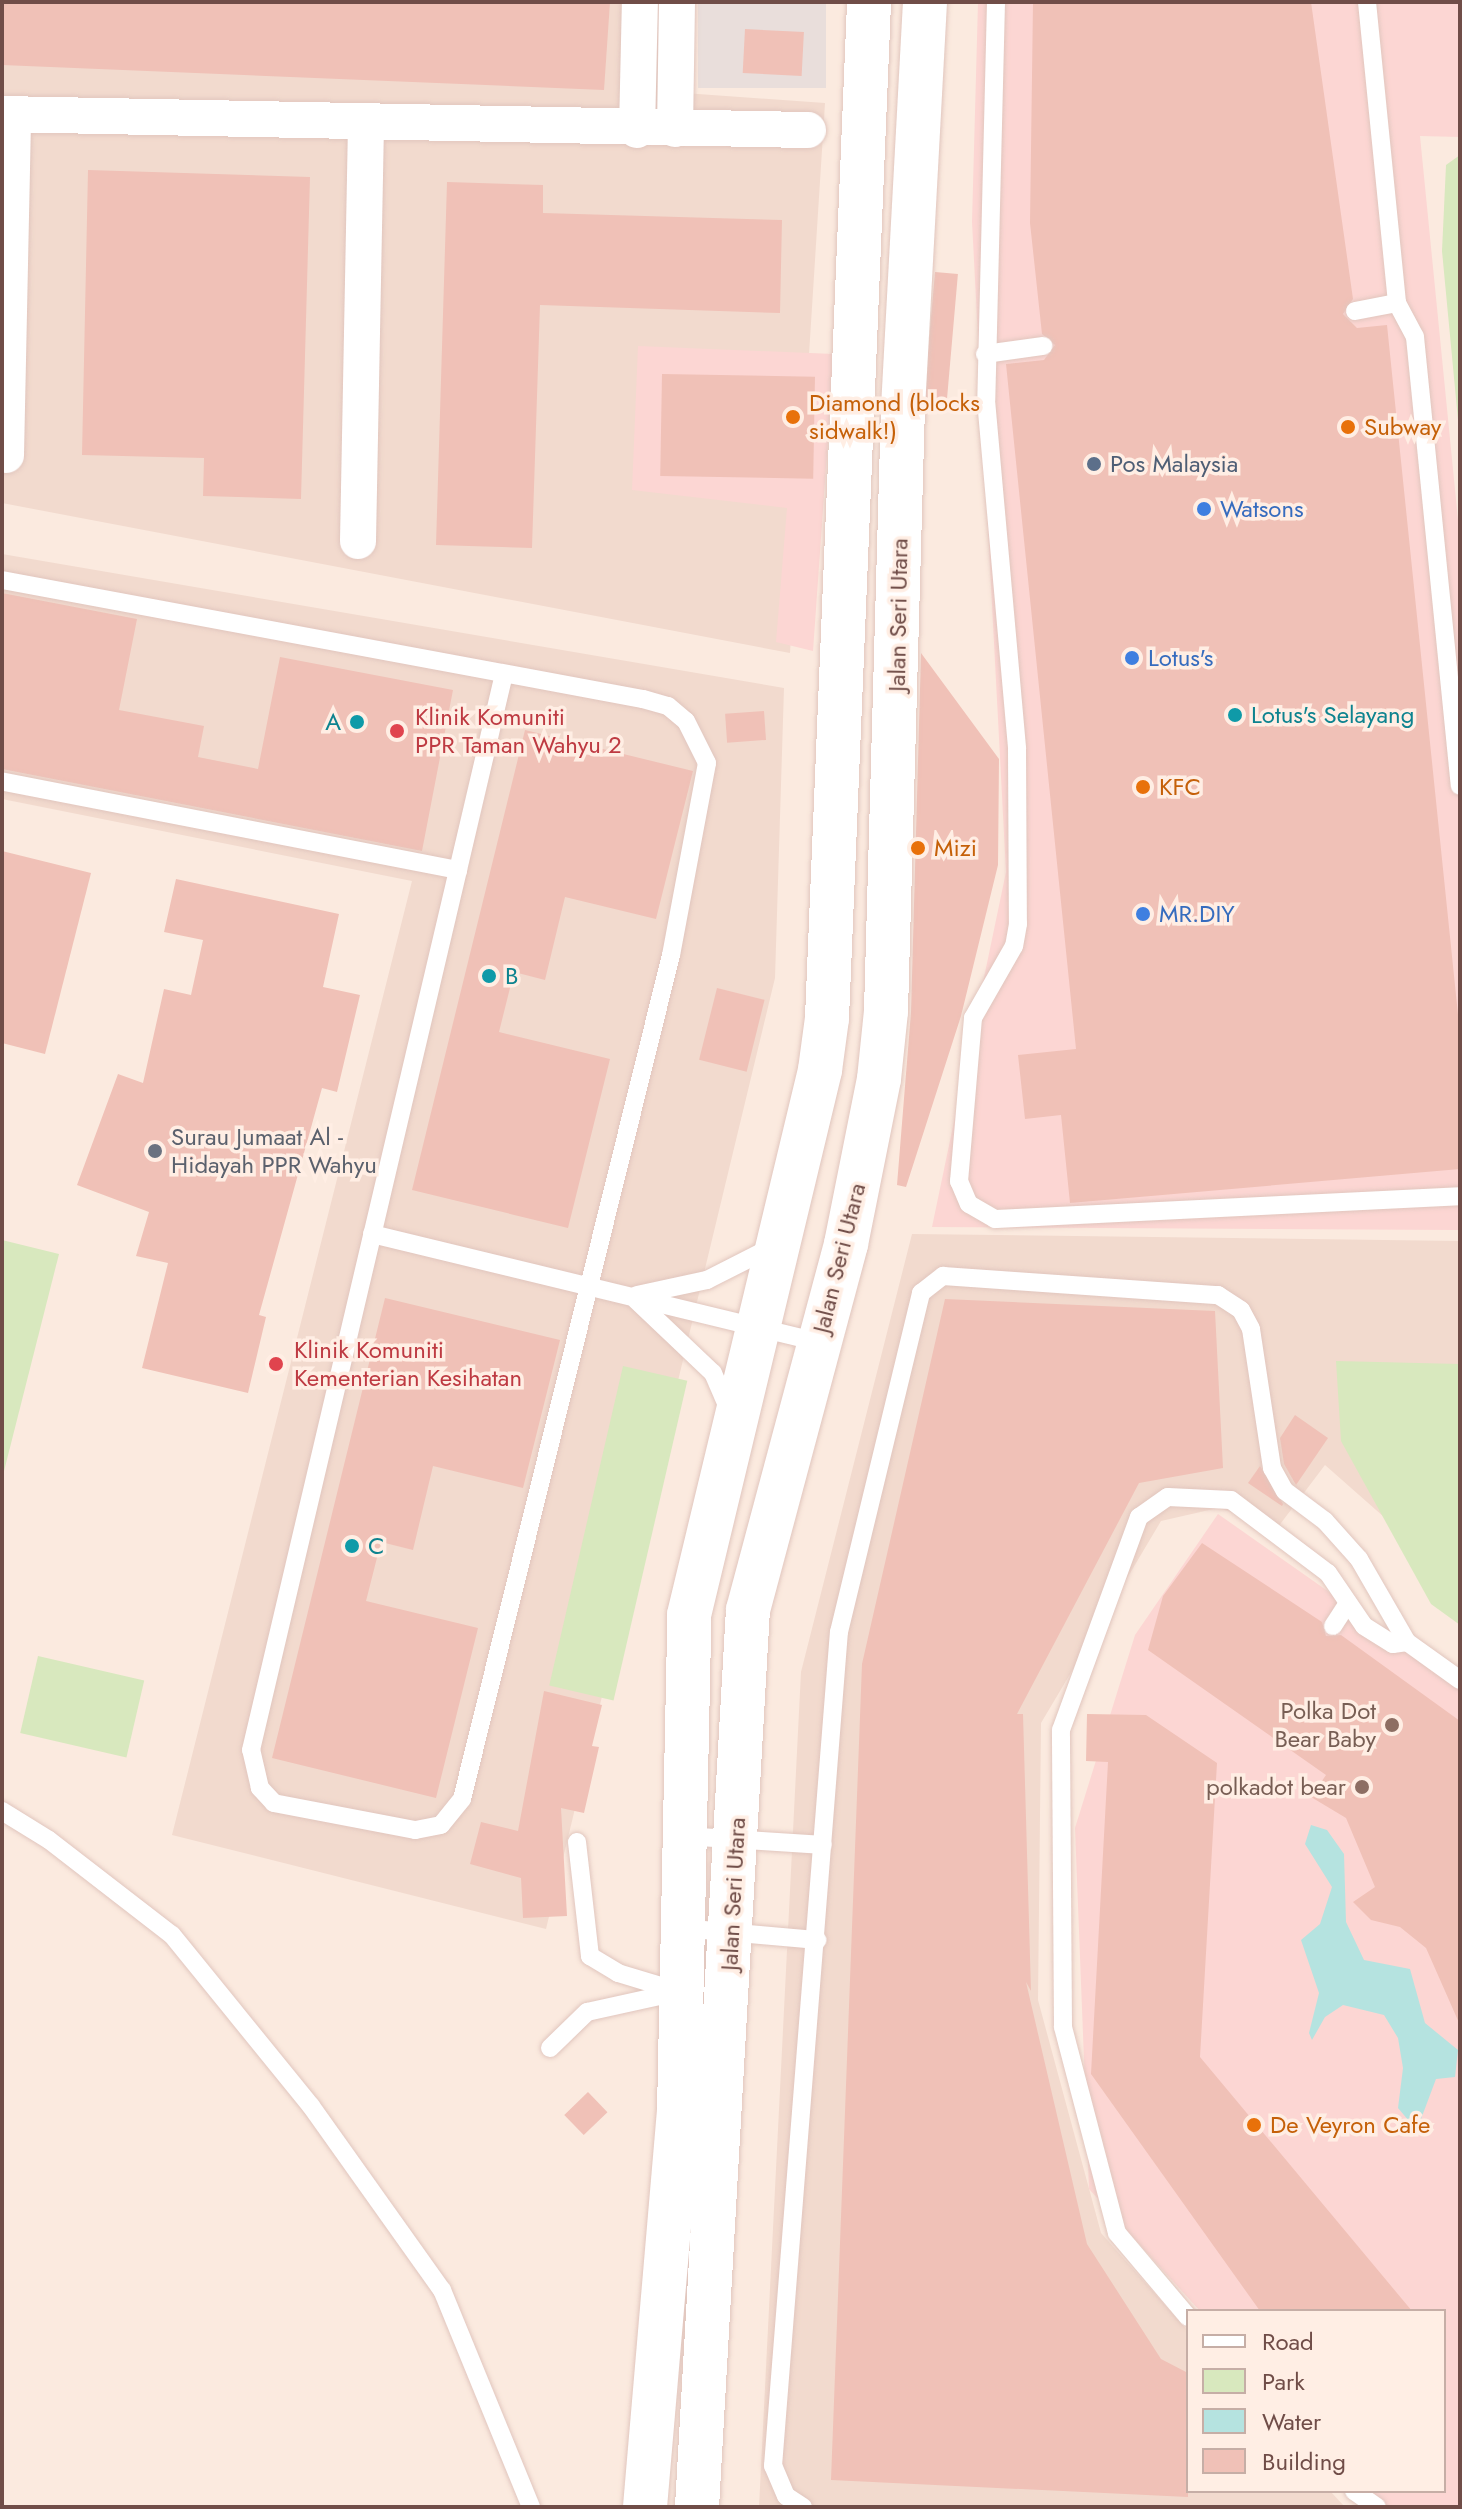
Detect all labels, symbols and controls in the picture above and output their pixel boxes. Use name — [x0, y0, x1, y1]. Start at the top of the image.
place label: Diamond (blocks sidwalk!) — [809, 389, 980, 445]
marker: Diamond (blocks sidwalk!) — [784, 408, 802, 426]
place label: Subway — [1364, 413, 1441, 441]
marker: Subway — [1339, 418, 1357, 436]
place label: Pos Malaysia — [1110, 450, 1238, 478]
marker: Pos Malaysia — [1085, 455, 1103, 473]
place label: Watsons — [1220, 495, 1304, 523]
marker: Watsons — [1195, 500, 1213, 518]
street label: Jalan Seri Utara — [882, 538, 914, 692]
place label: Lotus's — [1148, 644, 1213, 672]
marker: Lotus's — [1123, 649, 1141, 667]
place label: Lotus's Selayang — [1251, 701, 1414, 729]
place label: Klinik Komuniti PPR Taman Wahyu 2 — [415, 703, 622, 759]
marker: Lotus's Selayang — [1226, 706, 1244, 724]
place label: A — [325, 708, 341, 736]
marker: A — [348, 713, 366, 731]
marker: Klinik Komuniti PPR Taman Wahyu 2 — [386, 720, 408, 742]
place label: KFC — [1159, 773, 1201, 801]
marker: KFC — [1134, 778, 1152, 796]
place label: Mizi — [934, 834, 977, 862]
marker: Mizi — [909, 839, 927, 857]
place label: MR.DIY — [1159, 900, 1235, 928]
marker: MR.DIY — [1134, 905, 1152, 923]
place label: B — [505, 962, 518, 990]
marker: B — [480, 967, 498, 985]
place label: Surau Jumaat Al - Hidayah PPR Wahyu — [171, 1123, 377, 1179]
marker: Surau Jumaat Al - Hidayah PPR Wahyu — [146, 1142, 164, 1160]
street label: Jalan Seri Utara — [806, 1180, 872, 1336]
place label: Klinik Komuniti Kementerian Kesihatan — [294, 1336, 522, 1392]
marker: Klinik Komuniti Kementerian Kesihatan — [265, 1353, 287, 1375]
place label: C — [368, 1532, 384, 1560]
marker: C — [343, 1537, 361, 1555]
place label: Polka Dot Bear Baby — [1274, 1697, 1376, 1753]
marker: Polka Dot Bear Baby — [1383, 1716, 1401, 1734]
place label: polkadot bear — [1206, 1773, 1346, 1801]
marker: polkadot bear — [1353, 1778, 1371, 1796]
street label: Jalan Seri Utara — [715, 1817, 751, 1971]
place label: De Veyron Cafe — [1270, 2111, 1430, 2139]
marker: De Veyron Cafe — [1245, 2116, 1263, 2134]
legend — [1186, 2309, 1446, 2493]
text: Road — [1262, 2324, 1314, 2359]
text: Park — [1262, 2364, 1305, 2399]
text: Water — [1262, 2404, 1321, 2439]
text: Building — [1262, 2444, 1346, 2479]

